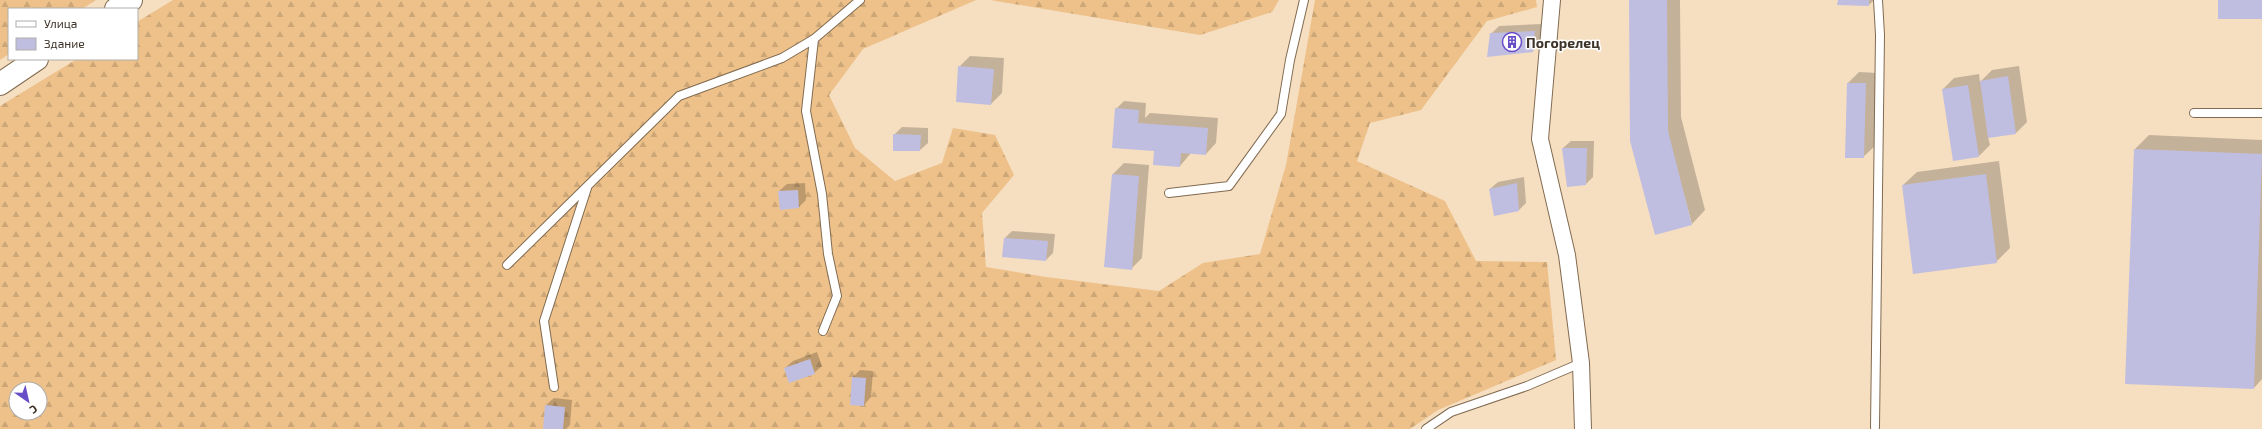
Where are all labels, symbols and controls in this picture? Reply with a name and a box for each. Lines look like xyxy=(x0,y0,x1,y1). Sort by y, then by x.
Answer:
legend xyxy=(8,8,138,60)
text: Улица xyxy=(44,16,77,30)
building icon: Погорелец xyxy=(1501,31,1523,53)
place label: Погорелец xyxy=(1526,34,1600,51)
text: Здание xyxy=(44,36,85,50)
north arrow xyxy=(8,381,48,421)
text: С xyxy=(27,403,40,417)

